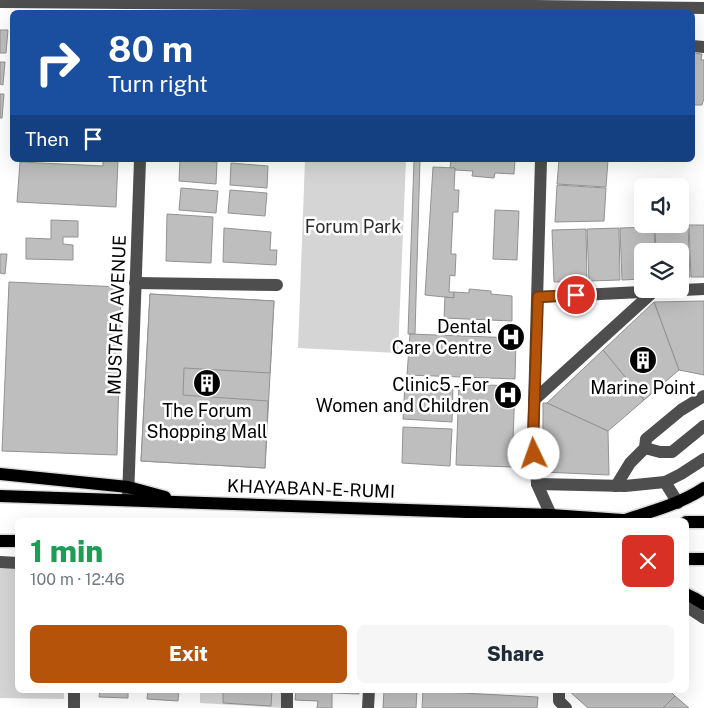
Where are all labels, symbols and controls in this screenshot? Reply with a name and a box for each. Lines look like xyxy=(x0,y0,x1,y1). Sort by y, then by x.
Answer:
text: 80 m xyxy=(108,29,193,70)
icon: right xyxy=(25,30,90,95)
text: Turn right xyxy=(108,71,208,97)
icon: arrive xyxy=(79,125,107,153)
text: Then xyxy=(25,128,69,150)
map controls xyxy=(634,178,689,298)
button: sound xyxy=(634,178,689,233)
park label: Forum Park xyxy=(305,216,401,237)
street label: MUSTAFA AVENUE xyxy=(103,235,130,395)
button: layers xyxy=(634,243,689,298)
pin xyxy=(555,274,597,316)
icon: arrive xyxy=(562,281,590,309)
place label: Dental Care Centre xyxy=(392,316,492,358)
hospital icon: Dental Care Centre xyxy=(496,322,526,352)
building icon: Marine Point xyxy=(628,345,658,375)
building icon: The Forum Shopping Mall xyxy=(192,368,222,398)
place label: Clinic5 - For Women and Children xyxy=(316,374,489,416)
place label: Marine Point xyxy=(590,377,696,398)
hospital icon: Clinic5 - For Women and Children xyxy=(493,380,523,410)
place label: The Forum Shopping Mall xyxy=(146,400,268,442)
position arrow xyxy=(507,427,559,479)
street label: KHAYABAN-E-RUMI xyxy=(227,475,395,502)
text: 1 min xyxy=(30,533,103,569)
button: close xyxy=(622,535,674,587)
text: 100 m · 12:46 xyxy=(30,570,125,589)
button: Exit xyxy=(30,625,347,683)
button: Share xyxy=(357,625,674,683)

